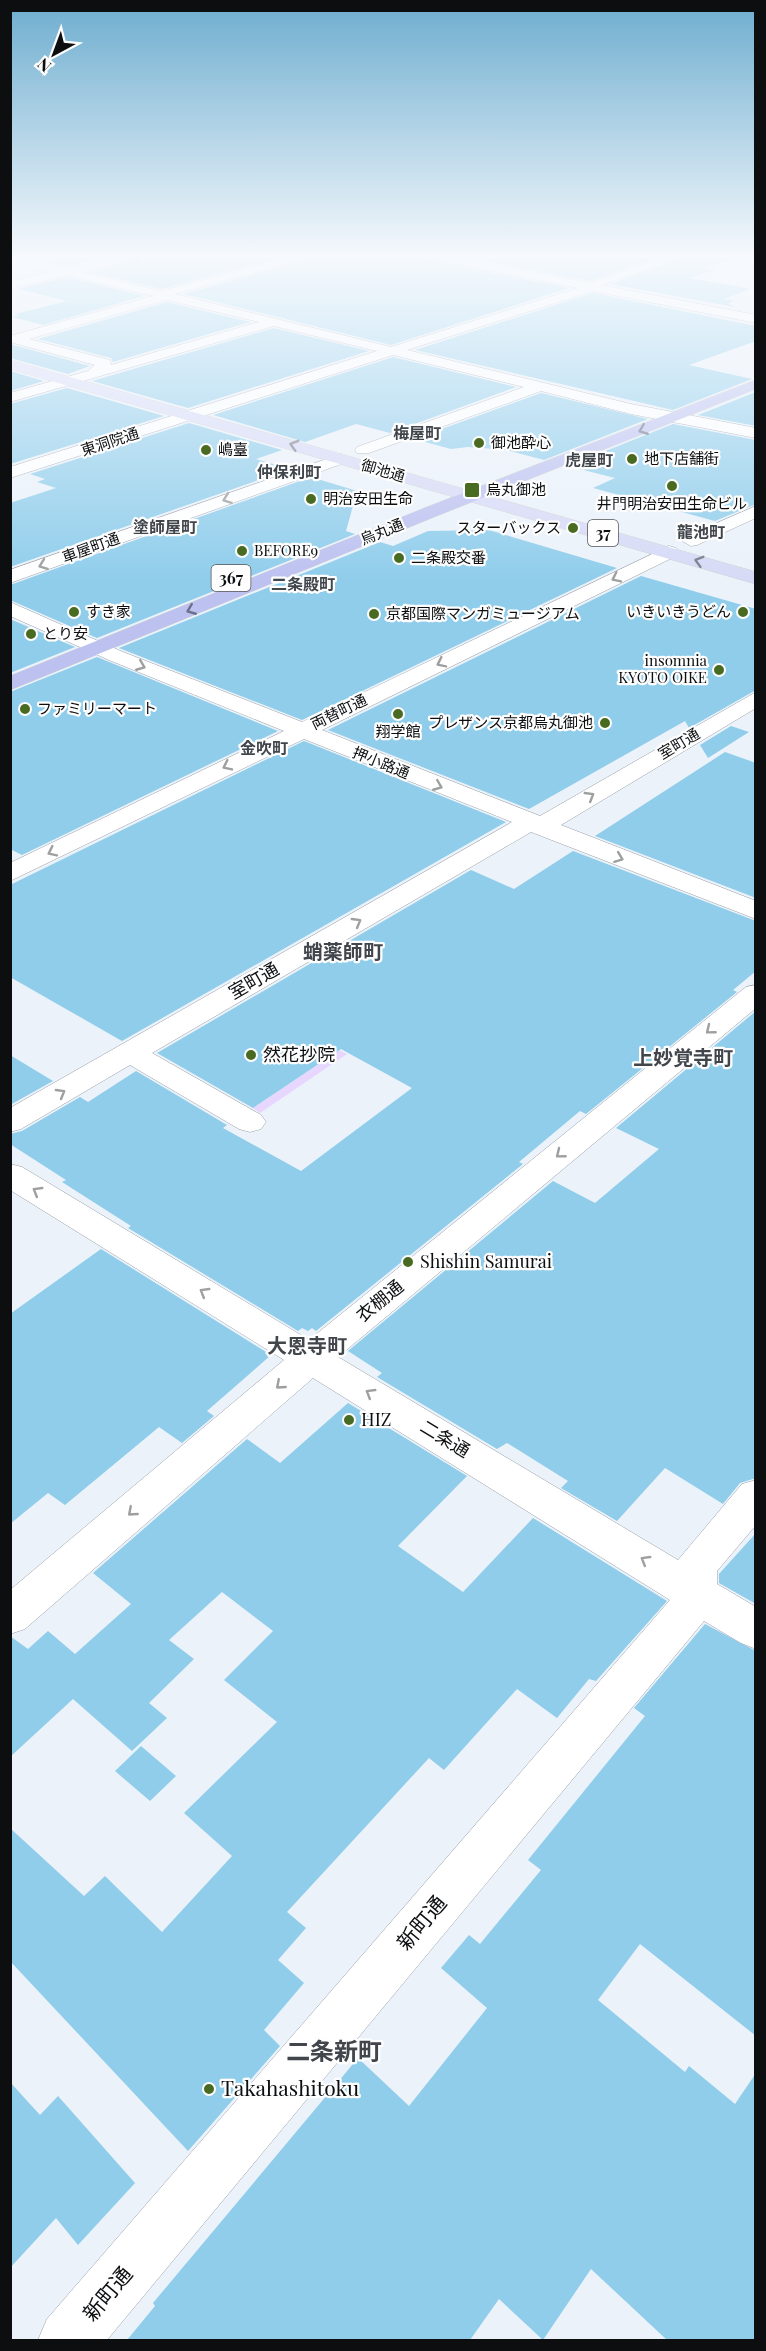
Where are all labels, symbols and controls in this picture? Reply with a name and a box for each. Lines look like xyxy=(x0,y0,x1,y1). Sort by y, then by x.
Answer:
north arrow xyxy=(24,24,84,84)
text: N xyxy=(32,54,55,77)
street label: 東洞院通 xyxy=(78,422,141,460)
district label: 梅屋町 xyxy=(393,422,441,443)
one-way arrow xyxy=(638,423,649,435)
place label: 御池酔心 xyxy=(491,432,551,452)
marker: 御池酔心 xyxy=(472,436,486,450)
place label: 嶋臺 xyxy=(218,439,248,459)
one-way arrow xyxy=(289,440,300,452)
marker: 嶋臺 xyxy=(199,443,213,457)
place label: 地下店舗街 xyxy=(644,448,719,468)
district label: 虎屋町 xyxy=(565,449,613,470)
marker: 地下店舗街 xyxy=(625,452,639,466)
street label: 御池通 xyxy=(359,454,408,486)
district label: 仲保利町 xyxy=(257,461,321,482)
place label: 烏丸御池 xyxy=(486,479,546,499)
marker: 井門明治安田生命ビル xyxy=(665,479,679,493)
marker: 烏丸御池 xyxy=(463,481,481,499)
place label: 明治安田生命 xyxy=(323,488,413,508)
one-way arrow xyxy=(222,492,233,505)
marker: 明治安田生命 xyxy=(304,492,318,506)
place label: 井門明治安田生命ビル xyxy=(597,493,747,513)
street label: 烏丸通 xyxy=(357,513,406,549)
district label: 塗師屋町 xyxy=(133,516,197,537)
place label: スターバックス xyxy=(457,517,561,537)
road number: 37 xyxy=(588,520,618,546)
marker: スターバックス xyxy=(566,521,580,535)
district label: 龍池町 xyxy=(677,521,725,542)
street label: 車屋町通 xyxy=(59,527,122,567)
place label: BEFORE9 xyxy=(254,540,318,560)
marker: BEFORE9 xyxy=(235,544,249,558)
place label: 二条殿交番 xyxy=(411,547,486,567)
marker: 二条殿交番 xyxy=(392,551,406,565)
one-way arrow xyxy=(694,556,705,568)
one-way arrow xyxy=(39,558,49,571)
road number: 367 xyxy=(212,565,250,591)
one-way arrow xyxy=(612,571,623,582)
district label: 二条殿町 xyxy=(271,573,335,594)
place label: すき家 xyxy=(86,601,131,621)
place label: いきいきうどん xyxy=(626,601,731,621)
one-way arrow xyxy=(186,603,197,615)
place label: 京都国際マンガミュージアム xyxy=(386,603,580,623)
marker: すき家 xyxy=(67,605,81,619)
marker: いきいきうどん xyxy=(736,605,750,619)
marker: 京都国際マンガミュージアム xyxy=(367,607,381,621)
place label: とり安 xyxy=(43,623,88,643)
marker: とり安 xyxy=(24,627,38,641)
place label: insomnia KYOTO OIKE xyxy=(618,650,708,687)
one-way arrow xyxy=(436,655,447,667)
one-way arrow xyxy=(134,659,145,671)
marker: insomnia KYOTO OIKE xyxy=(712,663,726,677)
street label: 両替町通 xyxy=(307,689,370,733)
place label: ファミリーマート xyxy=(37,698,157,718)
marker: ファミリーマート xyxy=(18,702,32,716)
marker: 翔学館 xyxy=(391,707,405,721)
place label: プレザンス京都烏丸御池 xyxy=(428,712,593,732)
marker: プレザンス京都烏丸御池 xyxy=(598,716,612,730)
place label: 翔学館 xyxy=(375,721,421,741)
street label: 室町通 xyxy=(654,723,703,763)
district label: 金吹町 xyxy=(240,737,288,758)
street label: 押小路通 xyxy=(350,742,413,783)
one-way arrow xyxy=(223,759,234,771)
one-way arrow xyxy=(432,779,443,791)
one-way arrow xyxy=(584,792,594,804)
one-way arrow xyxy=(48,845,59,856)
one-way arrow xyxy=(613,851,624,863)
one-way arrow xyxy=(351,918,361,929)
district label: 蛸薬師町 xyxy=(303,937,383,964)
street label: 室町通 xyxy=(224,956,283,1004)
one-way arrow xyxy=(706,1023,717,1034)
place label: 然花抄院 xyxy=(263,1042,335,1066)
district label: 上妙覚寺町 xyxy=(633,1043,733,1070)
marker: 然花抄院 xyxy=(244,1048,258,1062)
one-way arrow xyxy=(55,1089,65,1100)
one-way arrow xyxy=(556,1147,567,1158)
one-way arrow xyxy=(33,1187,43,1199)
place label: Shishin Samurai xyxy=(420,1249,552,1273)
marker: Shishin Samurai xyxy=(401,1255,415,1269)
street label: 衣棚通 xyxy=(351,1274,408,1327)
one-way arrow xyxy=(200,1288,210,1300)
district label: 大恩寺町 xyxy=(267,1331,347,1358)
one-way arrow xyxy=(276,1378,287,1389)
one-way arrow xyxy=(366,1389,376,1401)
place label: HIZ xyxy=(361,1407,391,1431)
marker: HIZ xyxy=(342,1413,356,1427)
street label: 二条通 xyxy=(416,1414,475,1462)
one-way arrow xyxy=(128,1505,139,1516)
one-way arrow xyxy=(641,1556,651,1568)
street label: 新町通 xyxy=(389,1889,451,1955)
district label: 二条新町 xyxy=(286,2034,382,2066)
place label: Takahashitoku xyxy=(221,2073,359,2101)
marker: Takahashitoku xyxy=(202,2082,216,2096)
street label: 新町通 xyxy=(75,2260,137,2326)

